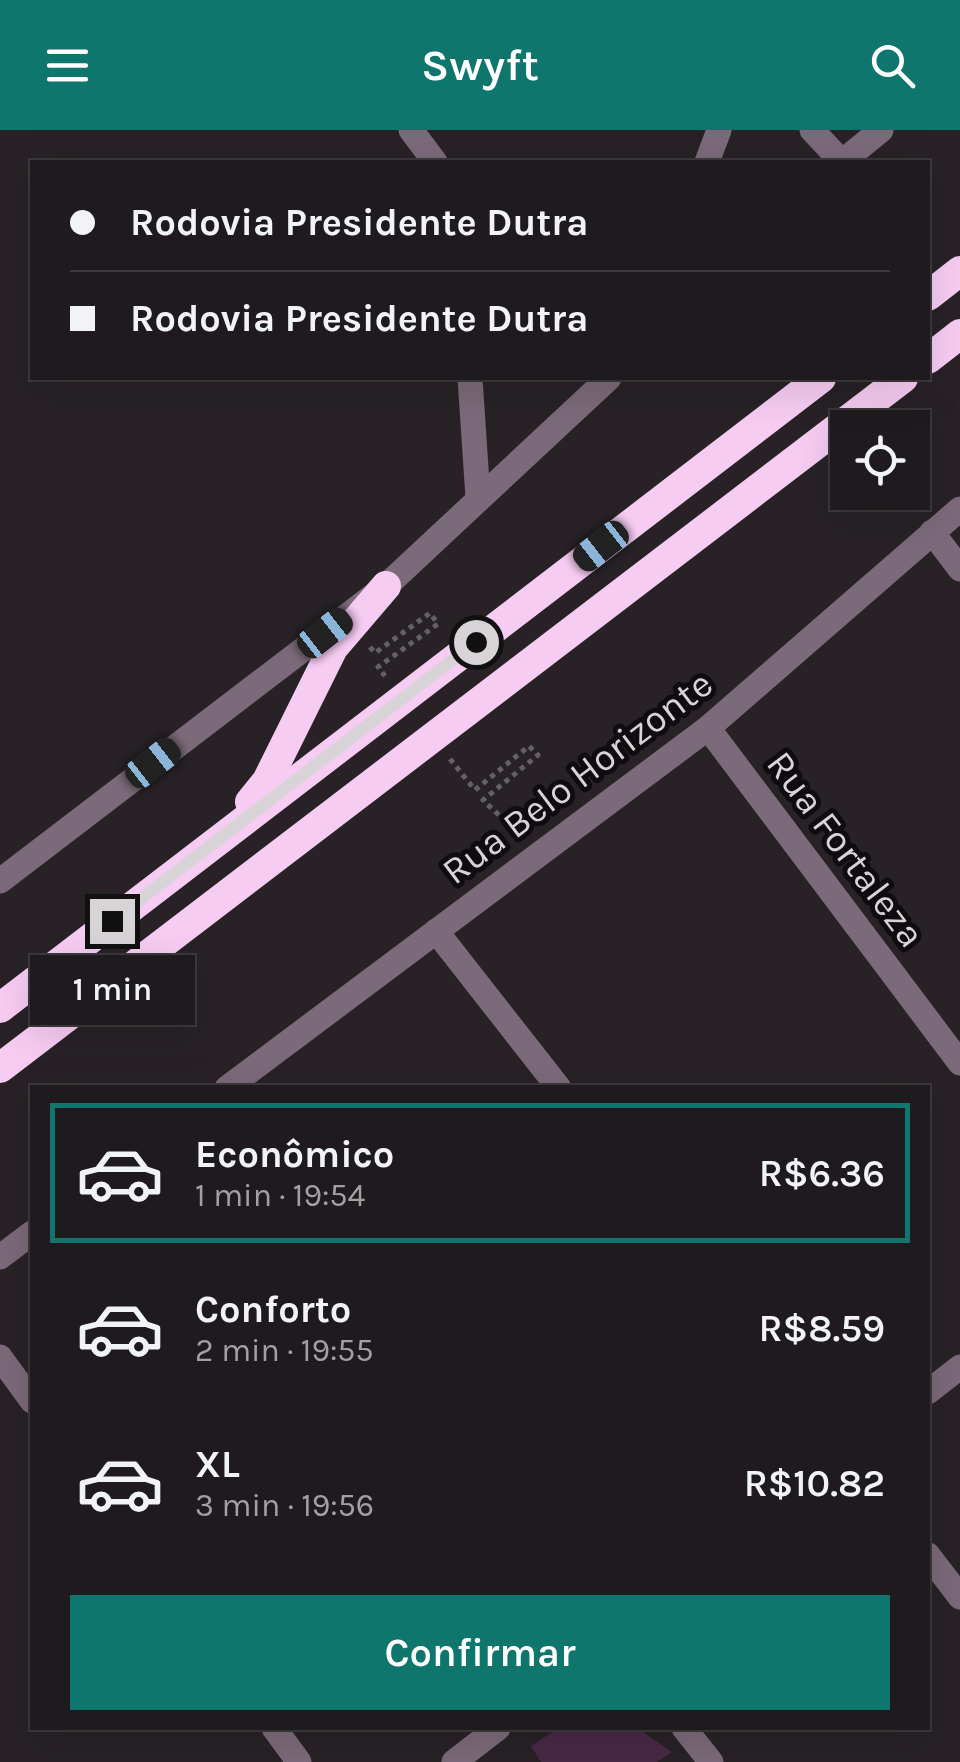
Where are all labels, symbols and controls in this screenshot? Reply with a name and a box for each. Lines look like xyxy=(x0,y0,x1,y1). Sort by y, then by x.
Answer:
icon: menu xyxy=(40,38,95,93)
icon: search xyxy=(865,38,920,93)
text: Swyft xyxy=(421,39,539,91)
text: Rodovia Presidente Dutra xyxy=(130,200,588,245)
text: Rodovia Presidente Dutra xyxy=(130,296,588,341)
map controls xyxy=(830,410,930,510)
button: locate xyxy=(830,410,930,510)
car xyxy=(568,516,634,576)
car xyxy=(292,603,358,663)
route start xyxy=(454,620,499,665)
street label: Rua Belo Horizonte xyxy=(433,661,721,894)
car xyxy=(120,733,186,793)
street label: Rua Fortaleza xyxy=(757,742,934,956)
route end xyxy=(90,899,135,944)
callout: 1 min xyxy=(29,956,194,1026)
text: 1 min xyxy=(73,971,152,1008)
icon: car xyxy=(75,1128,165,1218)
text: Econômico xyxy=(195,1132,394,1177)
text: R$6.36 xyxy=(759,1151,885,1196)
text: 1 min · 19:54 xyxy=(195,1177,365,1214)
icon: car xyxy=(75,1283,165,1373)
text: Conforto xyxy=(195,1287,351,1332)
text: R$8.59 xyxy=(758,1306,885,1351)
text: 2 min · 19:55 xyxy=(195,1332,373,1369)
icon: car xyxy=(75,1438,165,1528)
text: XL xyxy=(195,1442,240,1487)
text: R$10.82 xyxy=(744,1461,885,1506)
text: 3 min · 19:56 xyxy=(195,1487,374,1524)
button: Confirmar xyxy=(70,1595,890,1710)

